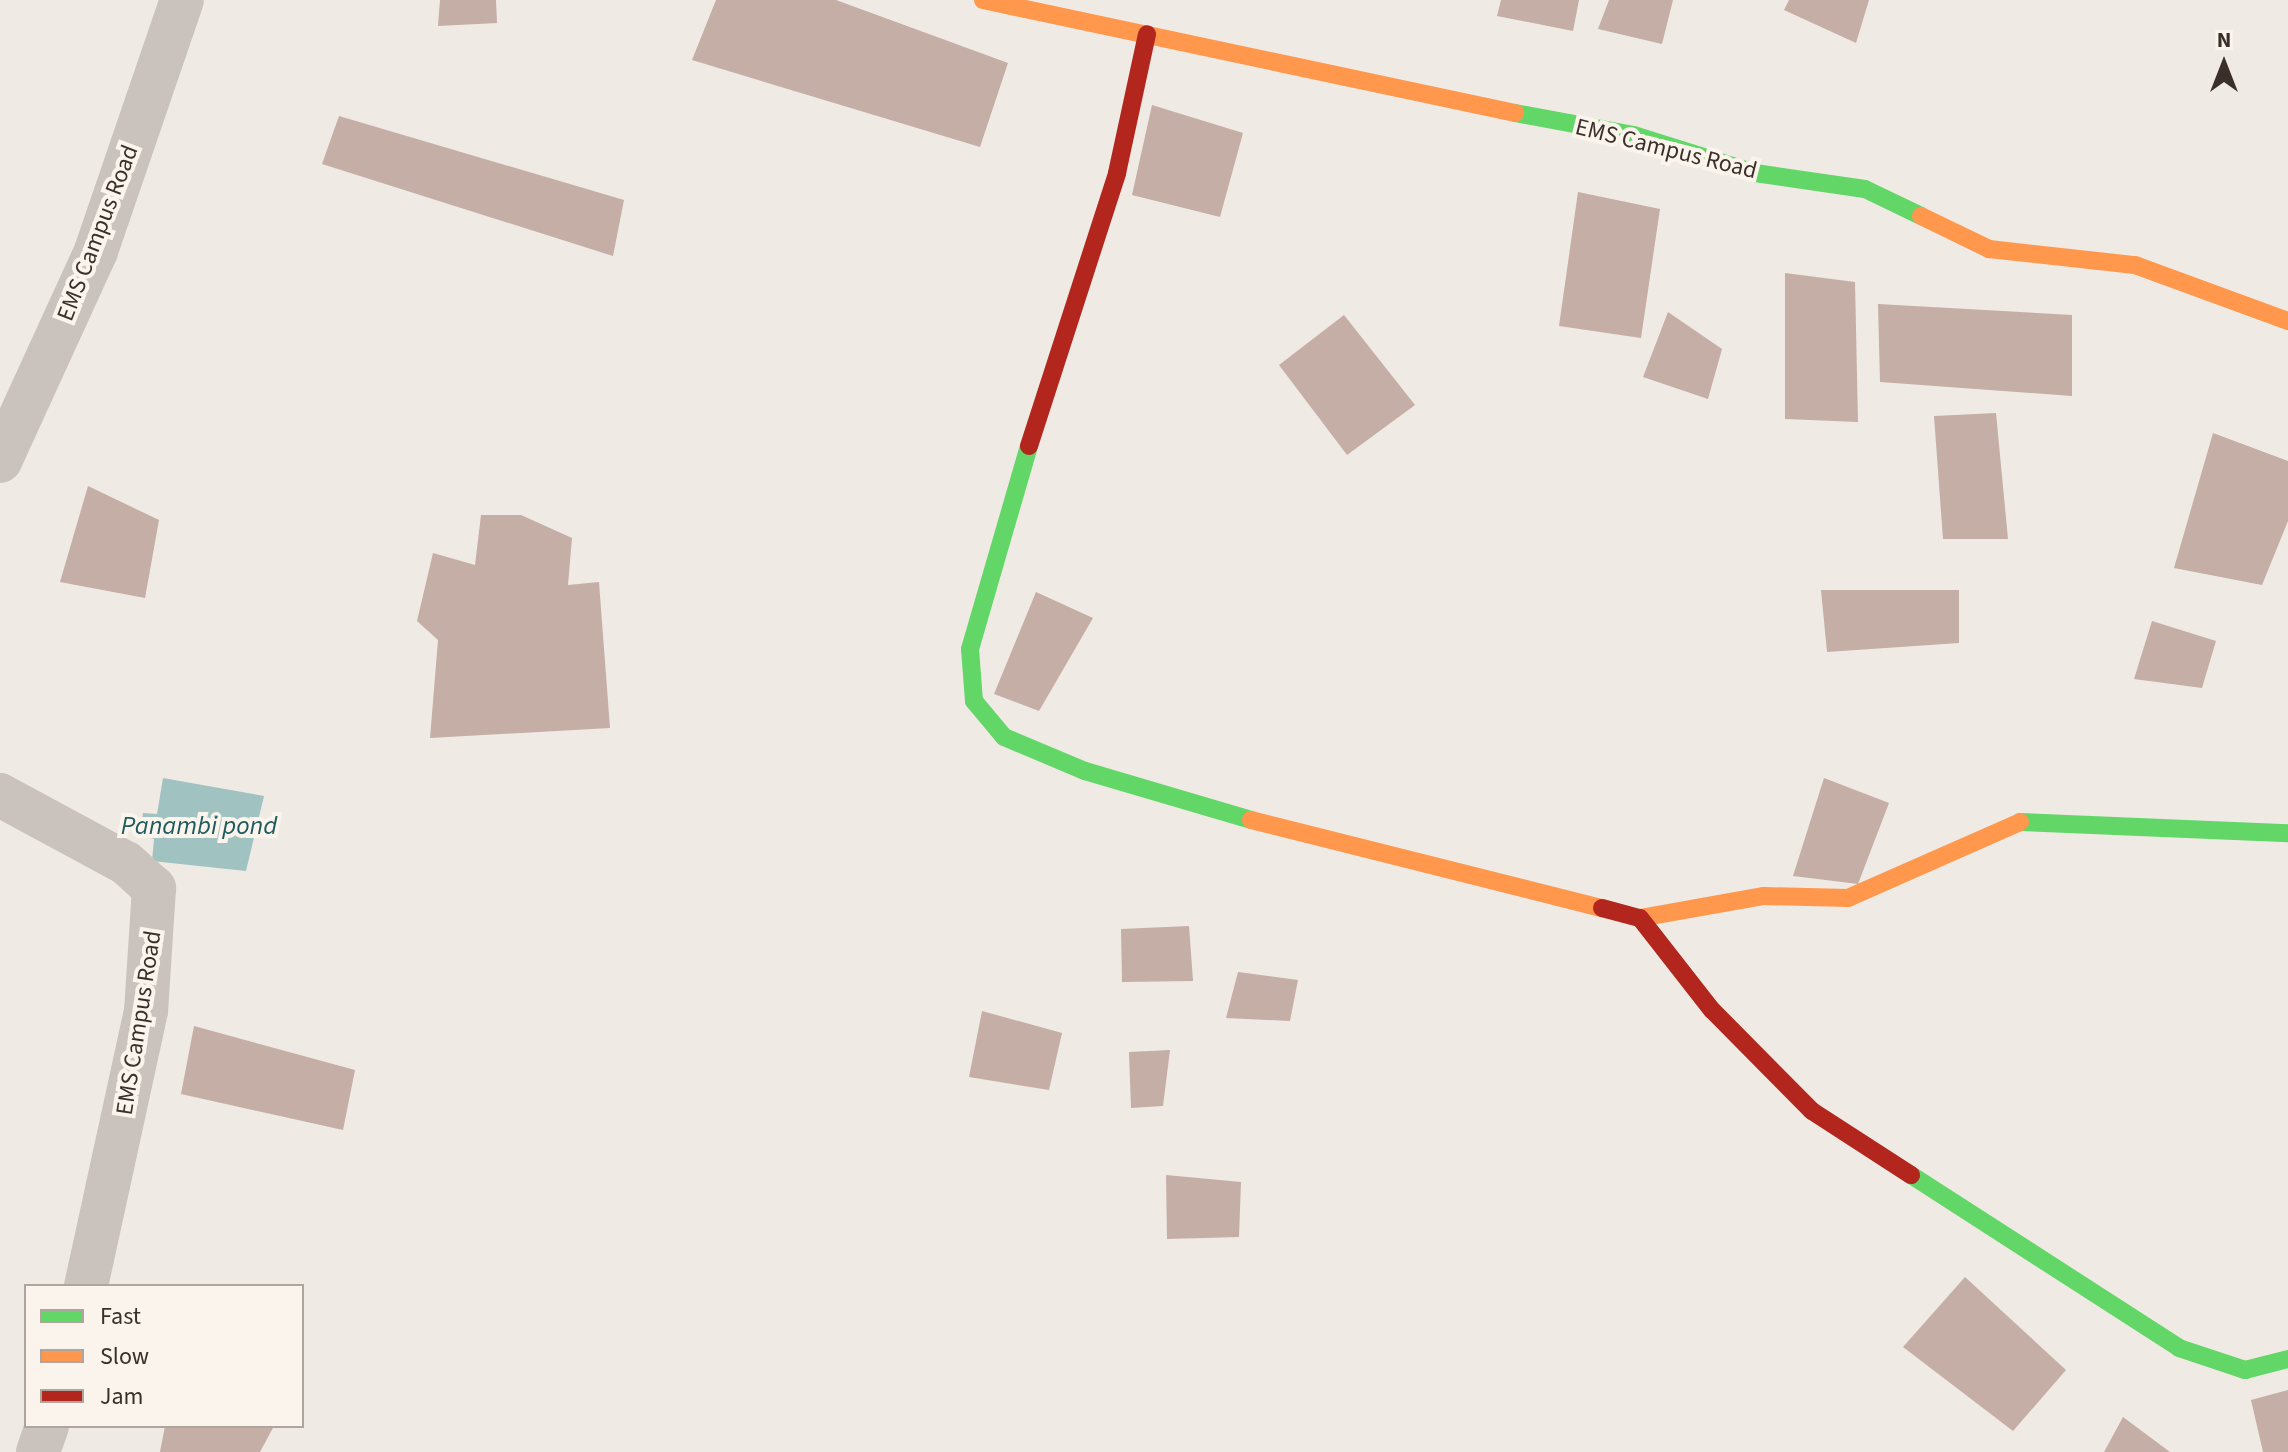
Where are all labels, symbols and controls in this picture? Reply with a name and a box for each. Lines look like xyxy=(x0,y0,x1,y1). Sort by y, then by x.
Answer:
north arrow xyxy=(2184,24,2264,104)
text: N xyxy=(2217,24,2231,56)
street label: EMS Campus Road xyxy=(1572,113,1760,185)
street label: EMS Campus Road xyxy=(51,141,145,325)
water label: Panambi pond xyxy=(121,810,277,842)
street label: EMS Campus Road xyxy=(110,929,168,1117)
legend xyxy=(24,1284,304,1428)
text: Fast xyxy=(100,1299,141,1334)
text: Slow xyxy=(100,1339,149,1374)
text: Jam xyxy=(100,1379,144,1414)

